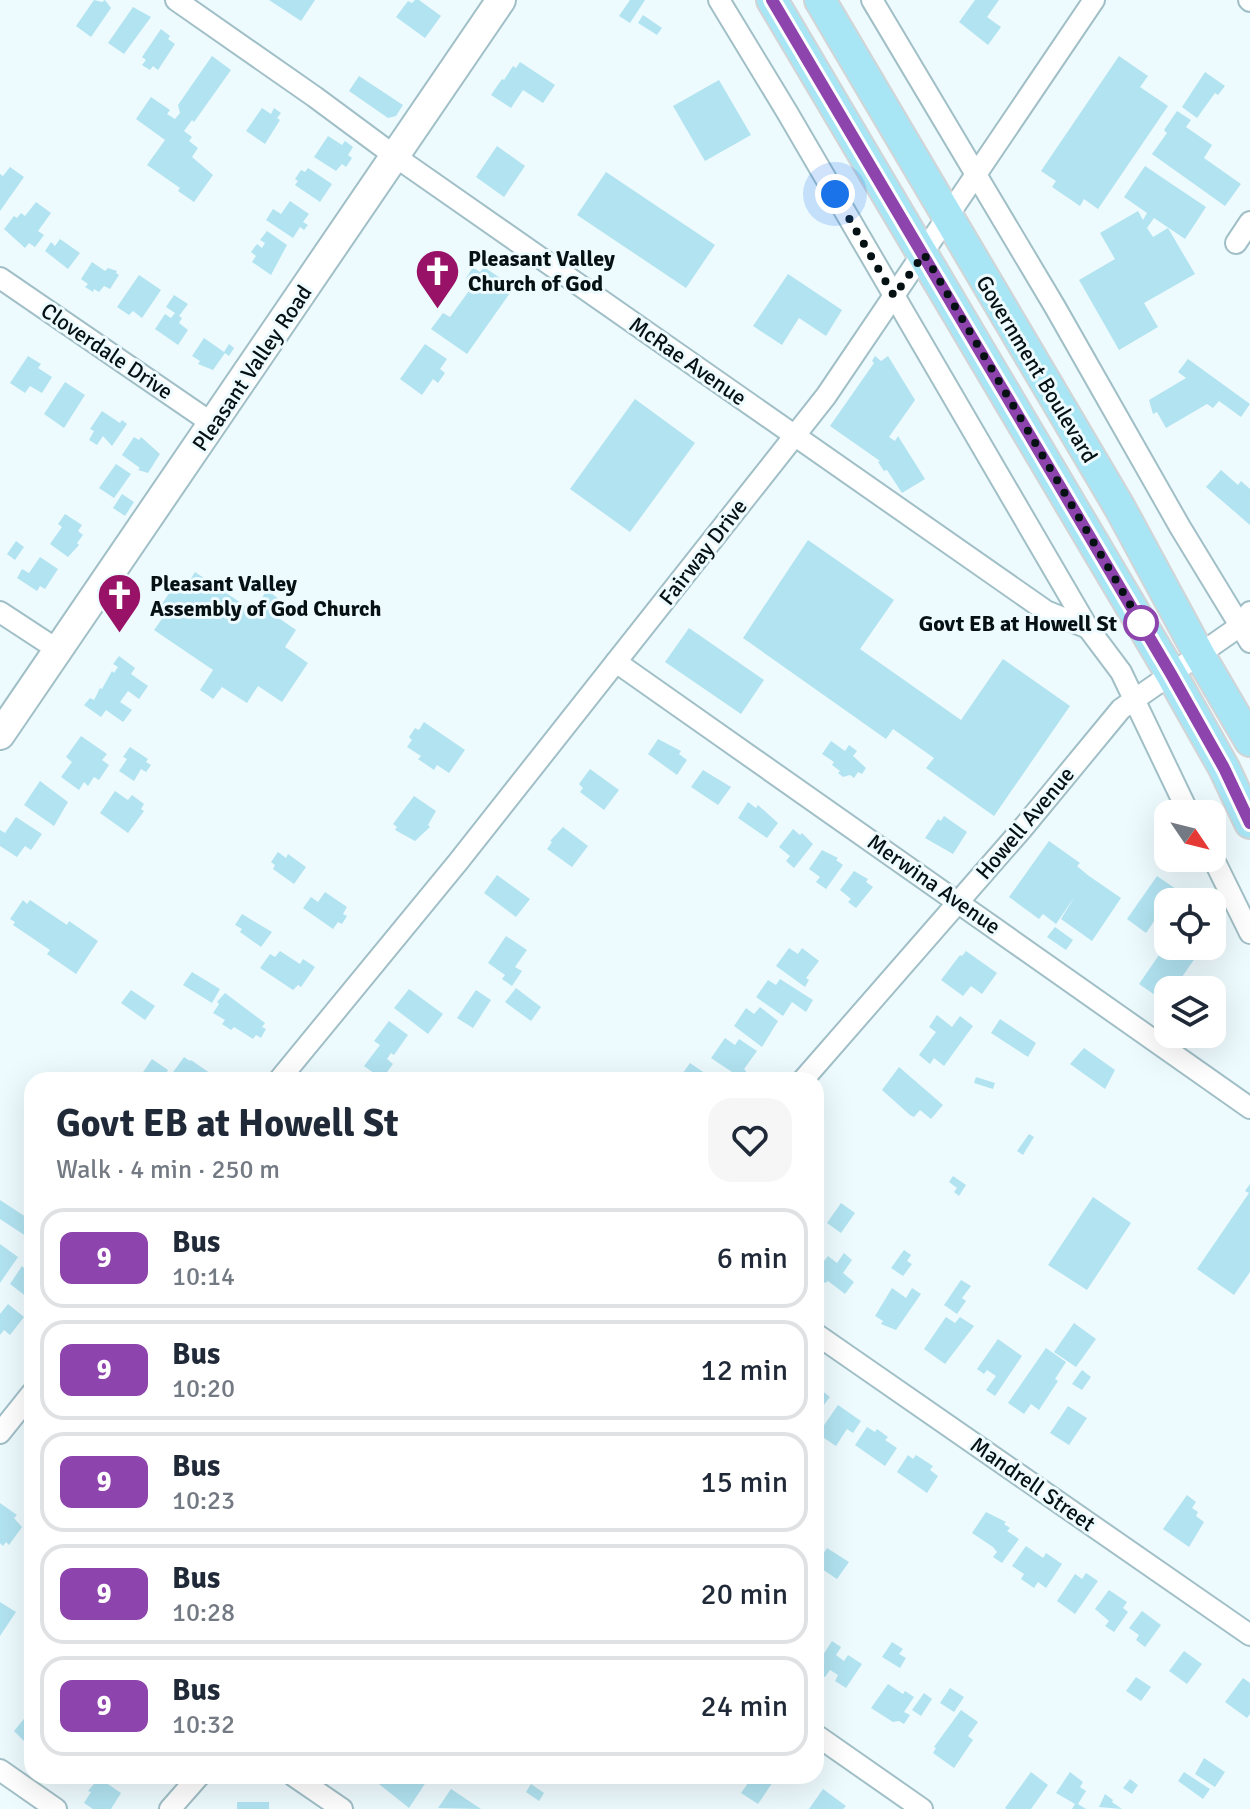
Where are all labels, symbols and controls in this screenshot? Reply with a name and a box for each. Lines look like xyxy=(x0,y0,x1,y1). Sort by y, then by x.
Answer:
your location xyxy=(815,174,855,214)
place label: Pleasant Valley Church of God xyxy=(468,245,615,297)
church icon: Pleasant Valley Church of God xyxy=(413,247,461,310)
street label: Government Boulevard xyxy=(970,270,1104,468)
street label: Pleasant Valley Road xyxy=(186,280,318,456)
street label: Cloverdale Drive xyxy=(36,297,178,405)
street label: McRae Avenue xyxy=(624,311,752,411)
street label: Fairway Drive xyxy=(653,494,753,610)
place label: Pleasant Valley Assembly of God Church xyxy=(150,570,382,622)
church icon: Pleasant Valley Assembly of God Church xyxy=(95,572,143,635)
marker: Govt EB at Howell St xyxy=(1124,606,1158,640)
place label: Govt EB at Howell St xyxy=(919,610,1117,637)
street label: Howell Avenue xyxy=(970,761,1080,885)
north arrow xyxy=(1154,800,1226,872)
map controls xyxy=(1154,800,1226,1048)
street label: Merwina Avenue xyxy=(862,828,1006,940)
button: locate xyxy=(1154,888,1226,960)
button: layers xyxy=(1154,976,1226,1048)
button: heart xyxy=(708,1098,792,1182)
text: Govt EB at Howell St xyxy=(56,1100,398,1147)
text: Walk · 4 min · 250 m xyxy=(56,1154,280,1186)
text: Bus xyxy=(172,1224,220,1261)
text: 6 min xyxy=(717,1240,788,1277)
text: 9 xyxy=(96,1241,112,1275)
text: 10:14 xyxy=(172,1261,235,1293)
text: Bus xyxy=(172,1336,220,1373)
text: 12 min xyxy=(701,1352,788,1389)
text: 9 xyxy=(96,1353,112,1387)
text: 10:20 xyxy=(172,1373,235,1405)
street label: Mandrell Street xyxy=(965,1431,1101,1537)
text: Bus xyxy=(172,1448,220,1485)
text: 15 min xyxy=(701,1464,788,1501)
text: 9 xyxy=(96,1465,112,1499)
text: 10:23 xyxy=(172,1485,235,1517)
text: Bus xyxy=(172,1560,220,1597)
text: 20 min xyxy=(701,1576,788,1613)
text: 9 xyxy=(96,1577,112,1611)
text: 10:28 xyxy=(172,1597,235,1629)
text: Bus xyxy=(172,1672,220,1709)
text: 24 min xyxy=(701,1688,788,1725)
text: 9 xyxy=(96,1689,112,1723)
text: 10:32 xyxy=(172,1709,235,1741)

